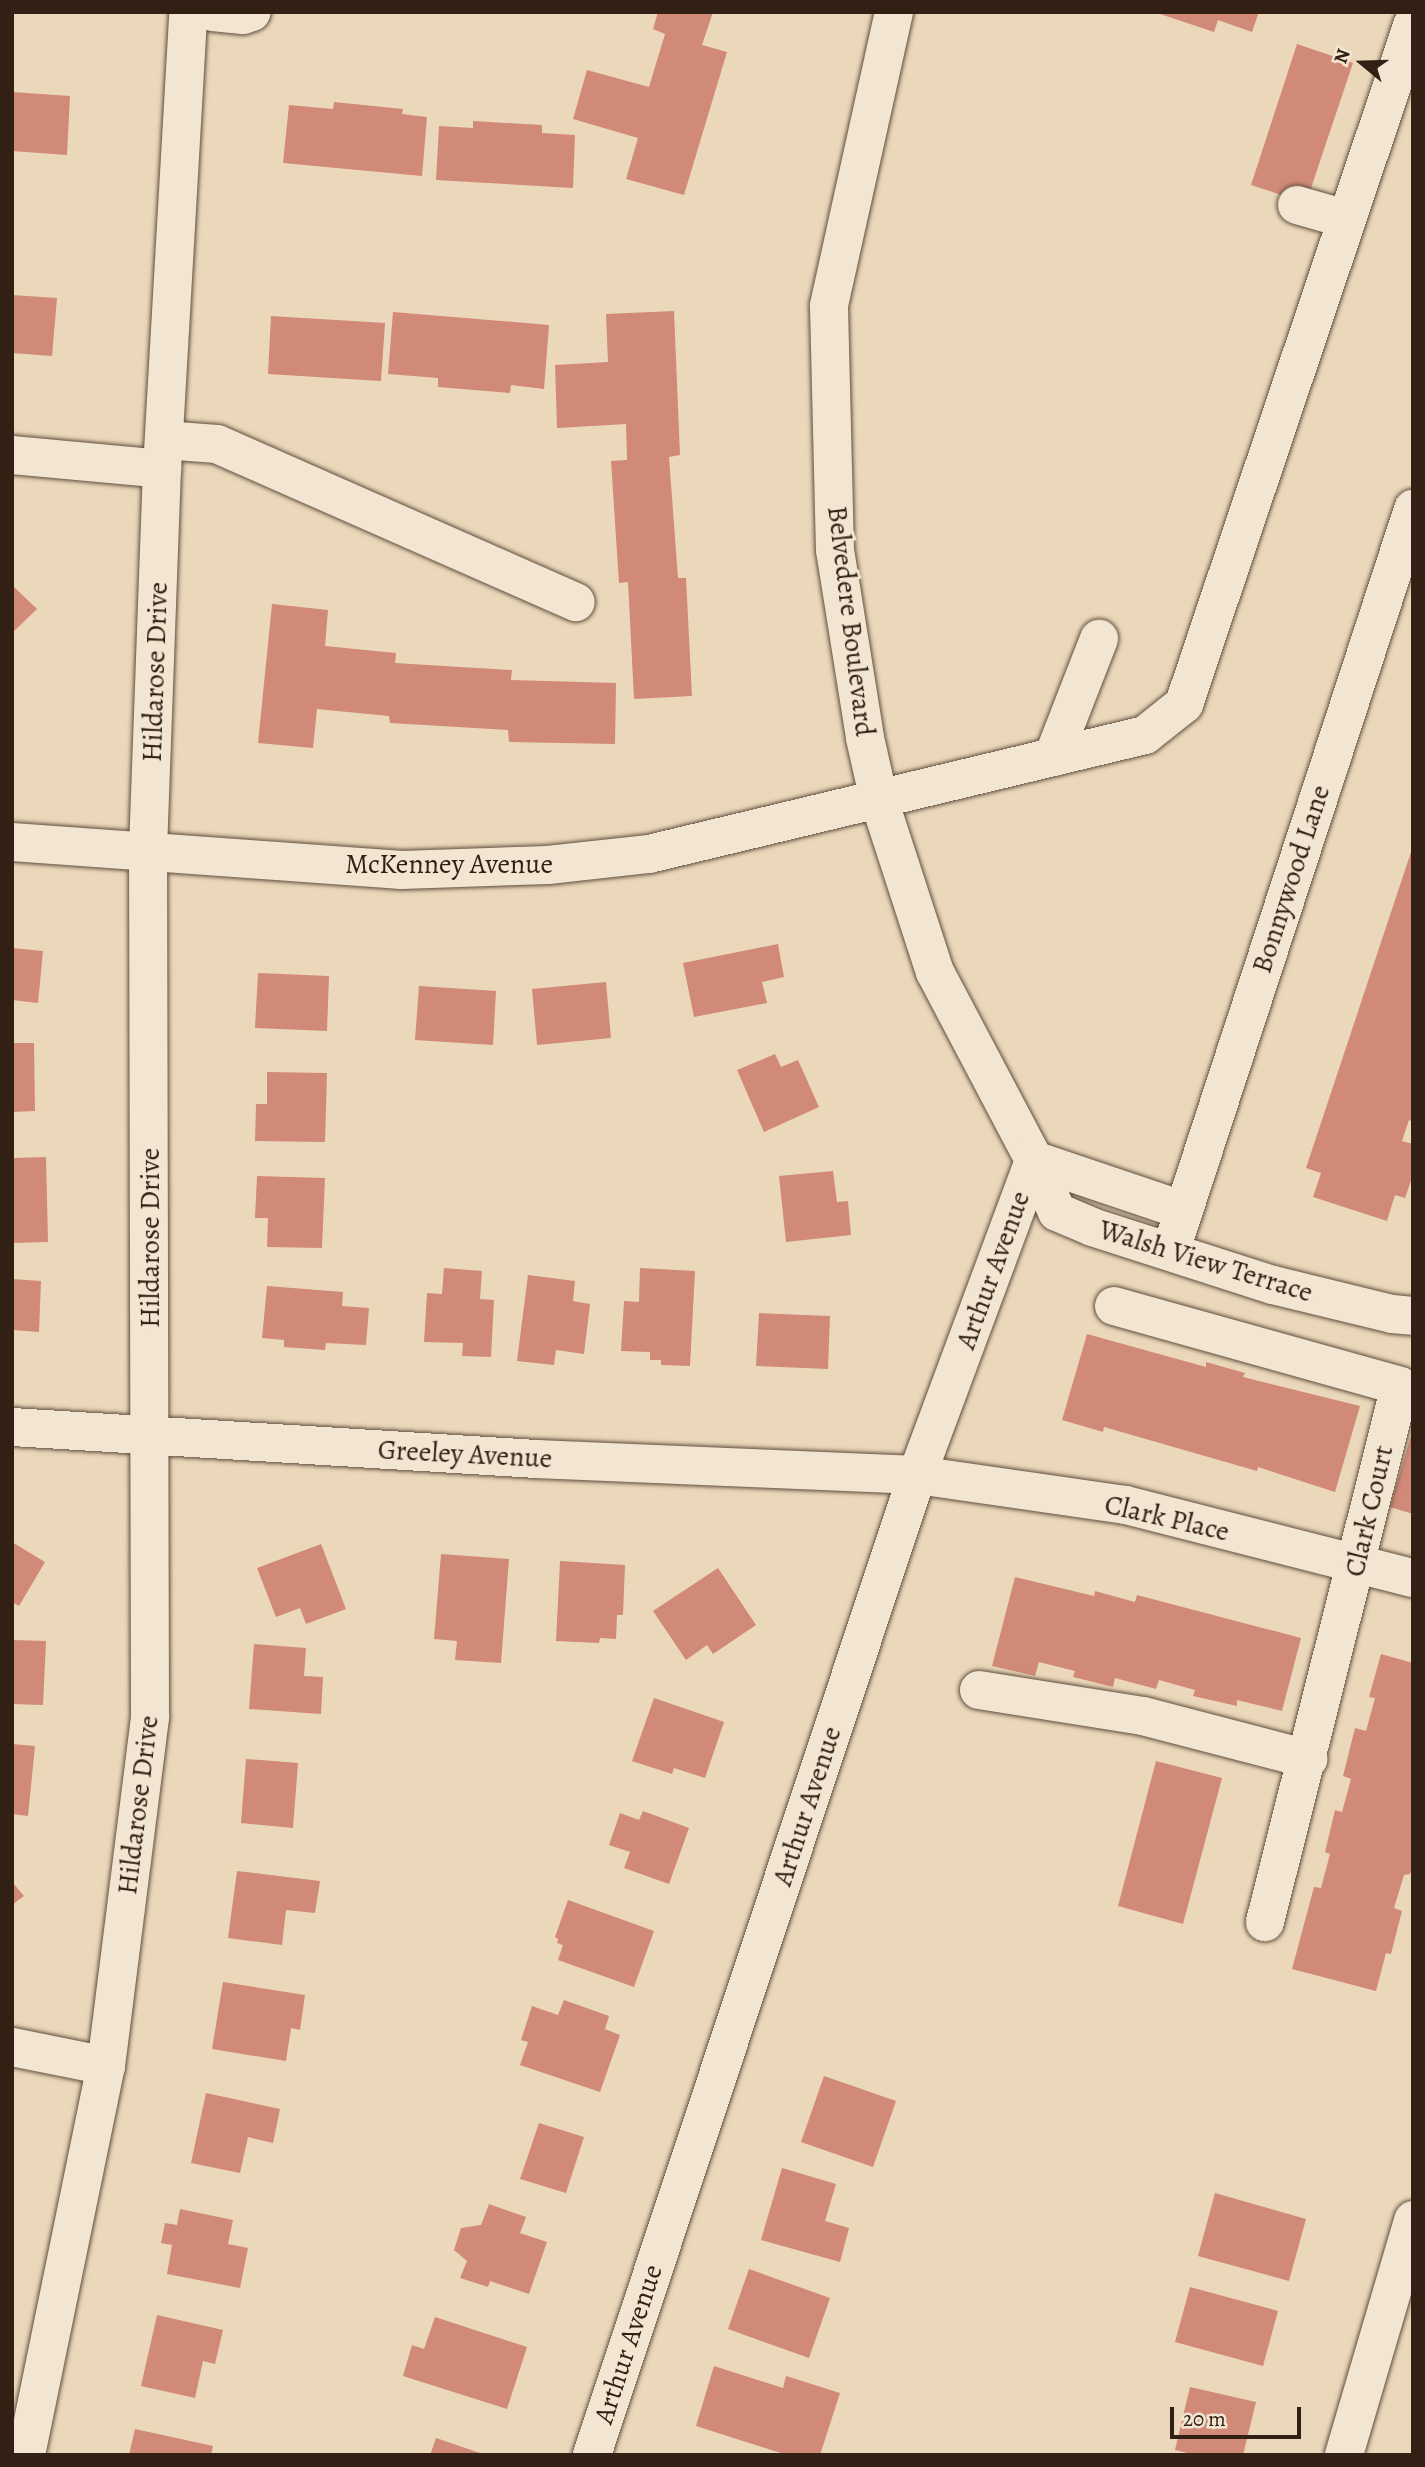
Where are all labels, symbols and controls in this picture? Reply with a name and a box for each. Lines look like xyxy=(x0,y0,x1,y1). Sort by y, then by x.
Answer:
north arrow xyxy=(1327,28,1397,98)
text: N xyxy=(1328,45,1357,67)
street label: Belvedere Boulevard xyxy=(820,504,882,738)
street label: Hildarose Drive xyxy=(135,581,175,763)
street label: Bonnywood Lane xyxy=(1245,781,1337,977)
street label: McKenney Avenue xyxy=(345,847,553,881)
street label: Hildarose Drive xyxy=(133,1148,167,1328)
street label: Arthur Avenue xyxy=(949,1186,1037,1354)
street label: Walsh View Terrace xyxy=(1095,1213,1317,1309)
street label: Greeley Avenue xyxy=(377,1433,553,1475)
street label: Clark Court xyxy=(1338,1442,1400,1580)
street label: Clark Place xyxy=(1101,1487,1233,1549)
street label: Hildarose Drive xyxy=(110,1714,166,1896)
street label: Arthur Avenue xyxy=(765,1722,849,1890)
street label: Arthur Avenue xyxy=(586,2260,670,2428)
scale bar xyxy=(1173,2394,1304,2438)
text: 20 m xyxy=(1183,2405,1226,2433)

